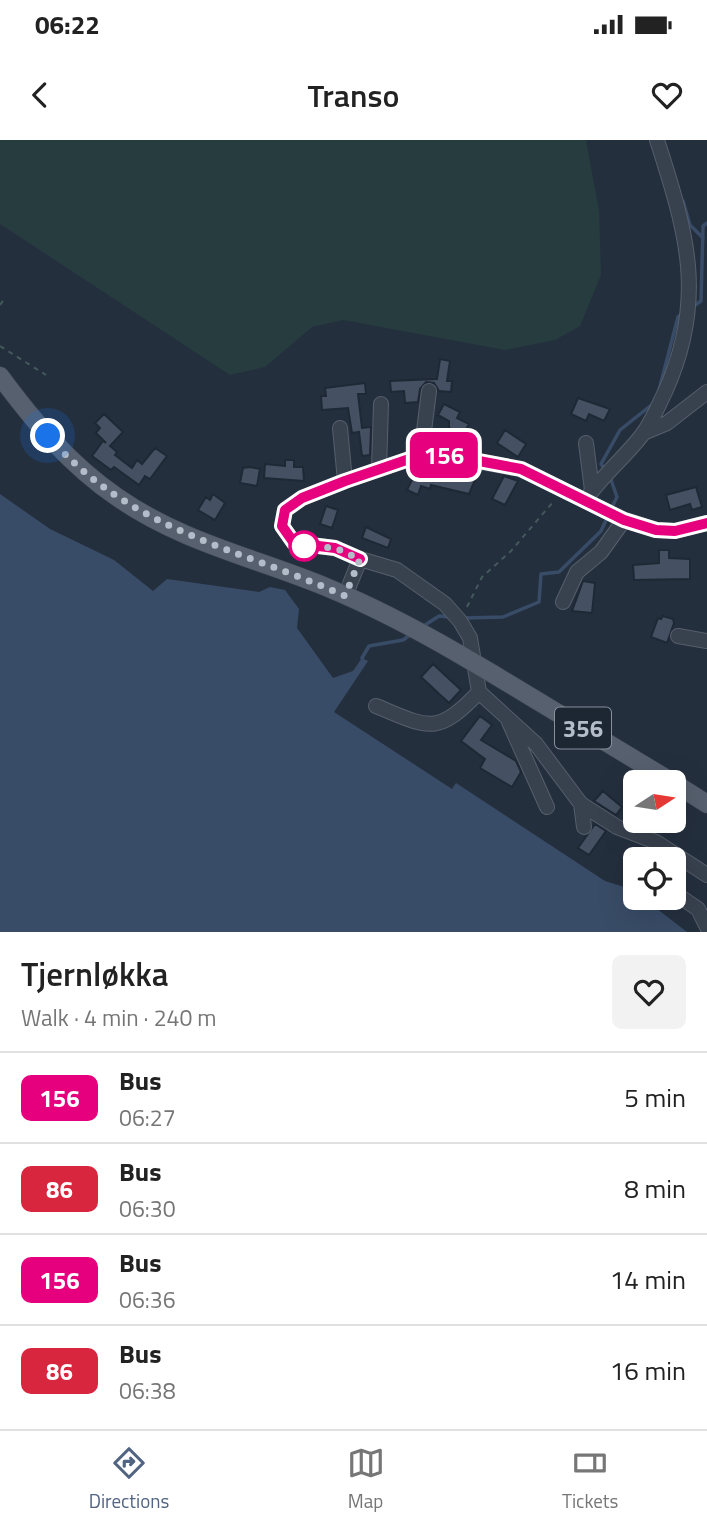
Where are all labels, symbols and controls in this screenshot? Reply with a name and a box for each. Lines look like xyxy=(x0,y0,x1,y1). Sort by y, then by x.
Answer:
text: 06:22 xyxy=(35,5,100,44)
text: Transo xyxy=(308,71,399,119)
icon: back xyxy=(21,76,59,114)
icon: heart xyxy=(648,76,686,114)
your location xyxy=(30,418,65,453)
line badge: 156 xyxy=(404,432,484,478)
text: 156 xyxy=(424,437,464,473)
unlabelled marker xyxy=(289,531,319,561)
road number: 356 xyxy=(555,708,611,748)
north arrow xyxy=(623,770,686,833)
map controls xyxy=(623,770,686,910)
button: locate xyxy=(623,847,686,910)
text: Tjernløkka xyxy=(21,949,169,999)
button: heart xyxy=(612,955,686,1029)
text: Walk · 4 min · 240 m xyxy=(21,1000,217,1035)
text: Bus xyxy=(119,1061,161,1100)
text: 5 min xyxy=(624,1078,686,1117)
text: 156 xyxy=(39,1080,80,1116)
text: 06:27 xyxy=(119,1100,176,1135)
text: Bus xyxy=(119,1152,161,1191)
text: 8 min xyxy=(624,1169,686,1208)
text: 86 xyxy=(46,1171,73,1207)
text: 06:30 xyxy=(119,1191,176,1226)
text: Bus xyxy=(119,1243,161,1282)
text: 14 min xyxy=(610,1260,686,1299)
text: 156 xyxy=(39,1262,80,1298)
text: 06:36 xyxy=(119,1282,176,1317)
text: Bus xyxy=(119,1334,161,1373)
text: 16 min xyxy=(610,1351,686,1390)
text: 86 xyxy=(46,1353,73,1389)
text: 06:38 xyxy=(119,1373,176,1408)
tab: Directions xyxy=(89,1444,169,1515)
tab: Map xyxy=(347,1444,385,1515)
tab: Tickets xyxy=(562,1444,618,1515)

